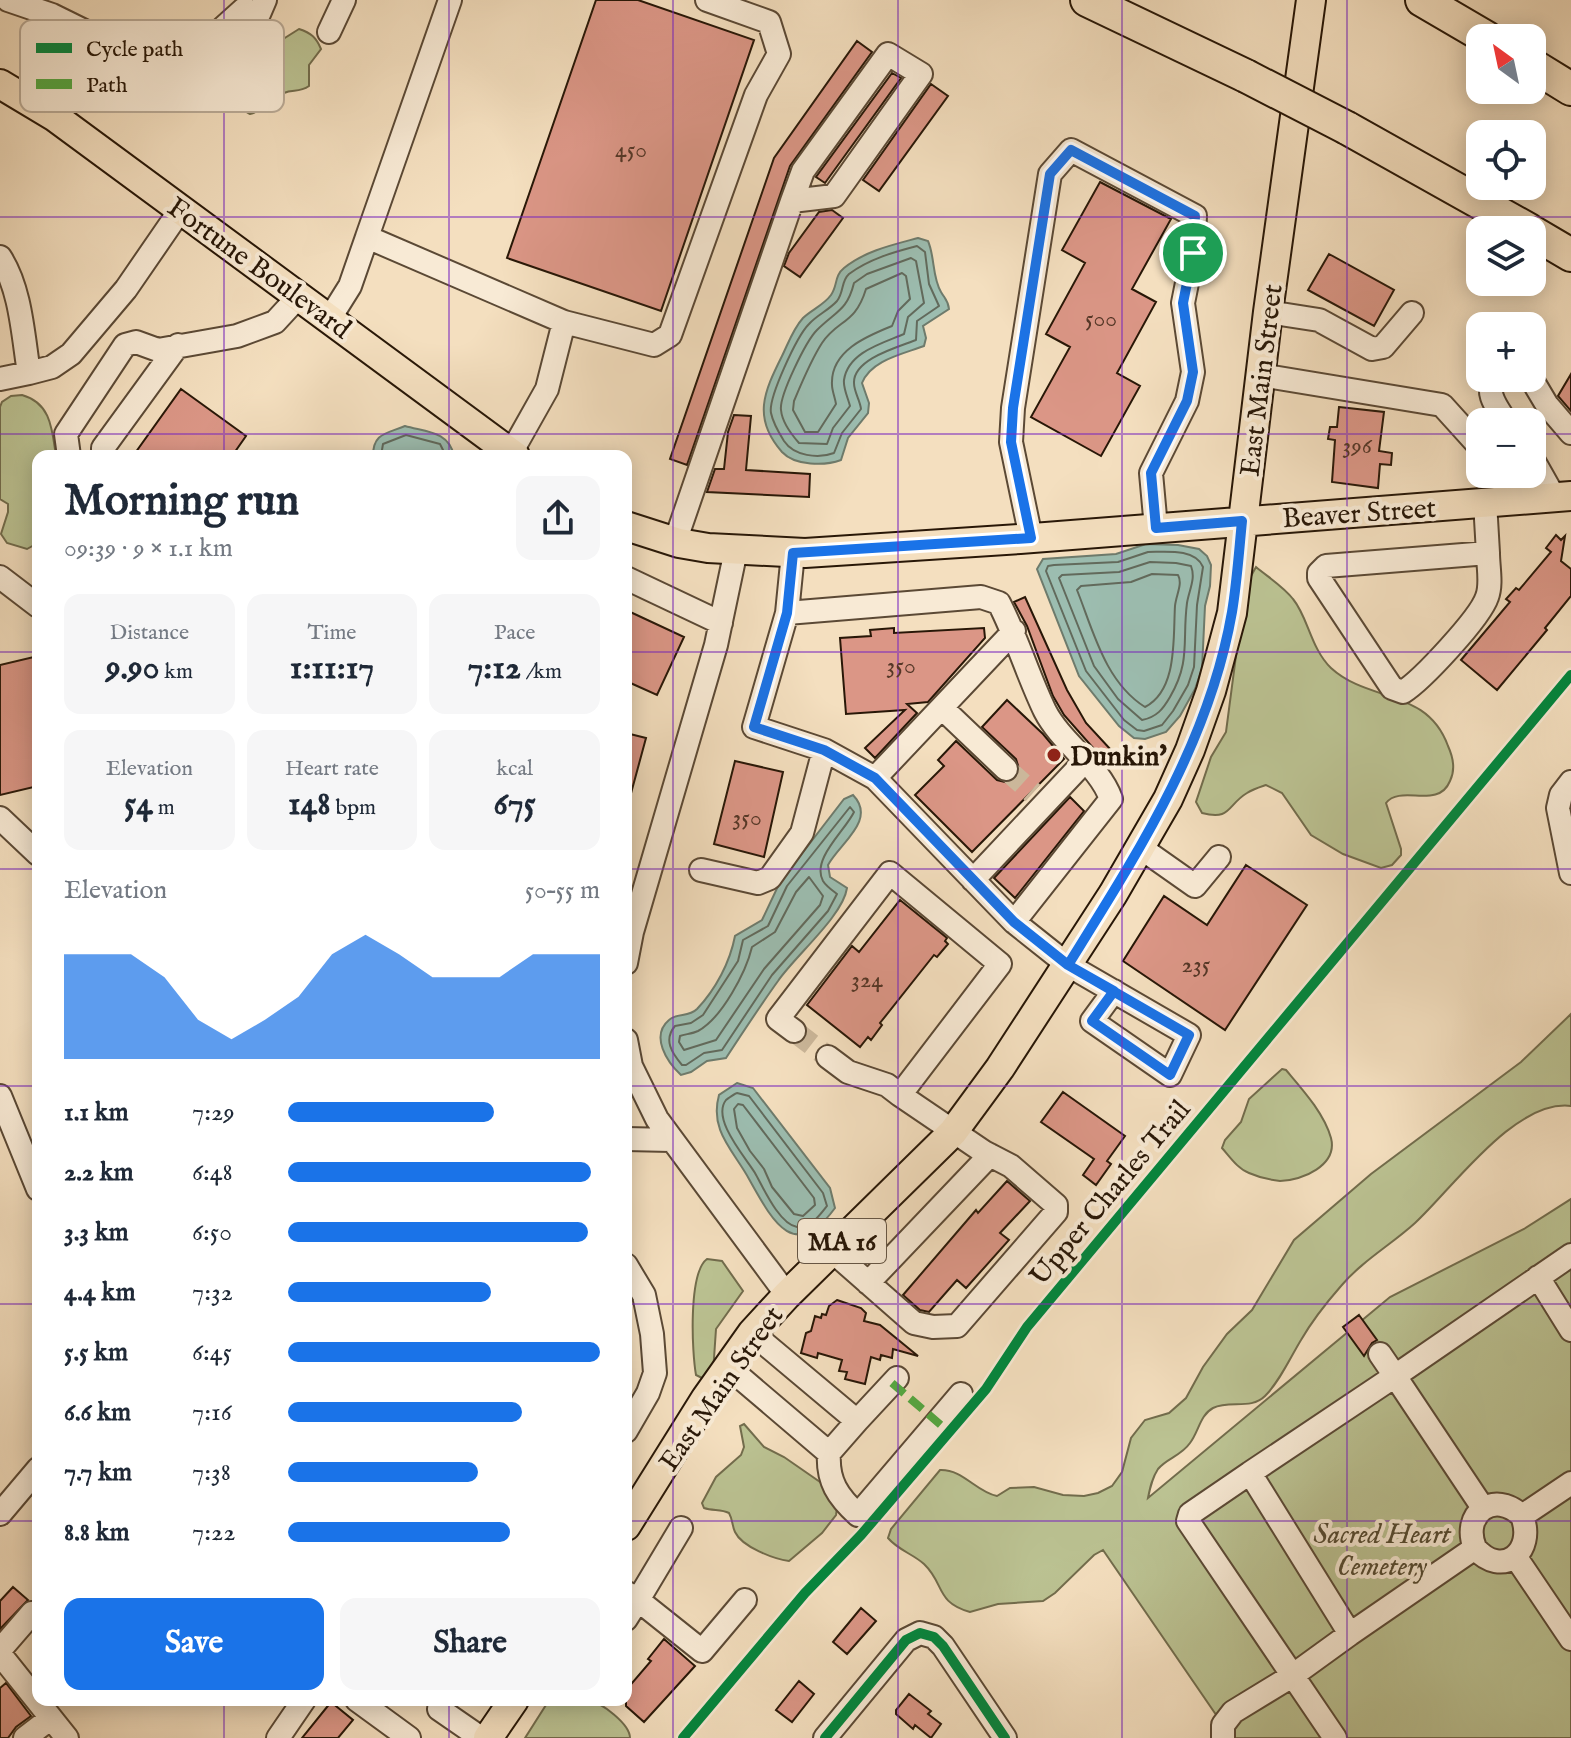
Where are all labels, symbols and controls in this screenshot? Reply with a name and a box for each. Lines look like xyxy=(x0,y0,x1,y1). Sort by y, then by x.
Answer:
legend xyxy=(20,20,284,112)
north arrow xyxy=(1466,24,1546,104)
map controls xyxy=(1466,24,1546,488)
text: Cycle path xyxy=(86,36,183,64)
text: Path xyxy=(86,72,128,100)
button: locate xyxy=(1466,120,1546,200)
house number: 450 xyxy=(615,135,647,166)
street label: Fortune Boulevard xyxy=(160,191,357,348)
button: layers xyxy=(1466,216,1546,296)
pin xyxy=(1159,219,1227,287)
icon: arrive xyxy=(1171,231,1215,275)
street label: East Main Street xyxy=(1233,282,1292,479)
house number: 500 xyxy=(1085,304,1117,335)
button: + xyxy=(1466,312,1546,392)
button: − xyxy=(1466,408,1546,488)
house number: 396 xyxy=(1342,431,1373,462)
text: Morning run xyxy=(64,474,299,530)
button: share xyxy=(516,476,600,560)
street label: Beaver Street xyxy=(1281,492,1438,537)
text: 09:39 · 9 × 1.1 km xyxy=(64,532,233,565)
text: Distance xyxy=(110,619,189,647)
text: Time xyxy=(308,619,356,647)
text: Pace xyxy=(494,619,535,647)
text: 9.90 xyxy=(106,647,159,690)
text: 1:11:17 xyxy=(290,647,374,690)
text: 7:12 xyxy=(467,647,521,690)
house number: 350 xyxy=(886,651,916,682)
text: km xyxy=(159,658,193,686)
text: /km xyxy=(521,658,562,686)
place label: Dunkin' xyxy=(1070,740,1167,775)
marker: Dunkin' xyxy=(1045,746,1063,764)
text: Elevation xyxy=(106,755,193,783)
text: Heart rate xyxy=(285,755,379,783)
text: kcal xyxy=(496,755,533,783)
text: 54 xyxy=(124,783,153,826)
text: 148 xyxy=(288,783,331,826)
text: 675 xyxy=(493,783,536,826)
text: m xyxy=(153,794,175,822)
text: bpm xyxy=(331,794,376,822)
house number: 350 xyxy=(732,803,762,834)
text: Elevation xyxy=(64,874,167,907)
text: 50–55 m xyxy=(525,874,600,907)
house number: 235 xyxy=(1182,950,1211,981)
house number: 324 xyxy=(851,965,883,996)
street label: Upper Charles Trail xyxy=(1023,1093,1199,1294)
text: 1.1 km xyxy=(64,1096,129,1129)
text: 7:29 xyxy=(192,1096,235,1129)
text: 2.2 km xyxy=(64,1156,134,1189)
text: 6:48 xyxy=(192,1156,233,1189)
text: 3.3 km xyxy=(64,1216,129,1249)
text: 6:50 xyxy=(192,1216,232,1249)
road number: MA 16 xyxy=(798,1219,886,1263)
text: 4.4 km xyxy=(64,1276,136,1309)
text: 7:32 xyxy=(192,1276,233,1309)
street label: East Main Street xyxy=(652,1300,792,1479)
text: 5.5 km xyxy=(64,1336,128,1369)
text: 6:45 xyxy=(192,1336,232,1369)
text: 6.6 km xyxy=(64,1396,131,1429)
text: 7:16 xyxy=(192,1396,232,1429)
text: 7.7 km xyxy=(64,1456,132,1489)
text: 7:38 xyxy=(192,1456,231,1489)
text: 8.8 km xyxy=(64,1516,130,1549)
text: 7:22 xyxy=(192,1516,235,1549)
park label: Sacred Heart Cemetery xyxy=(1313,1518,1452,1585)
button: Save xyxy=(64,1598,324,1690)
button: Share xyxy=(340,1598,600,1690)

